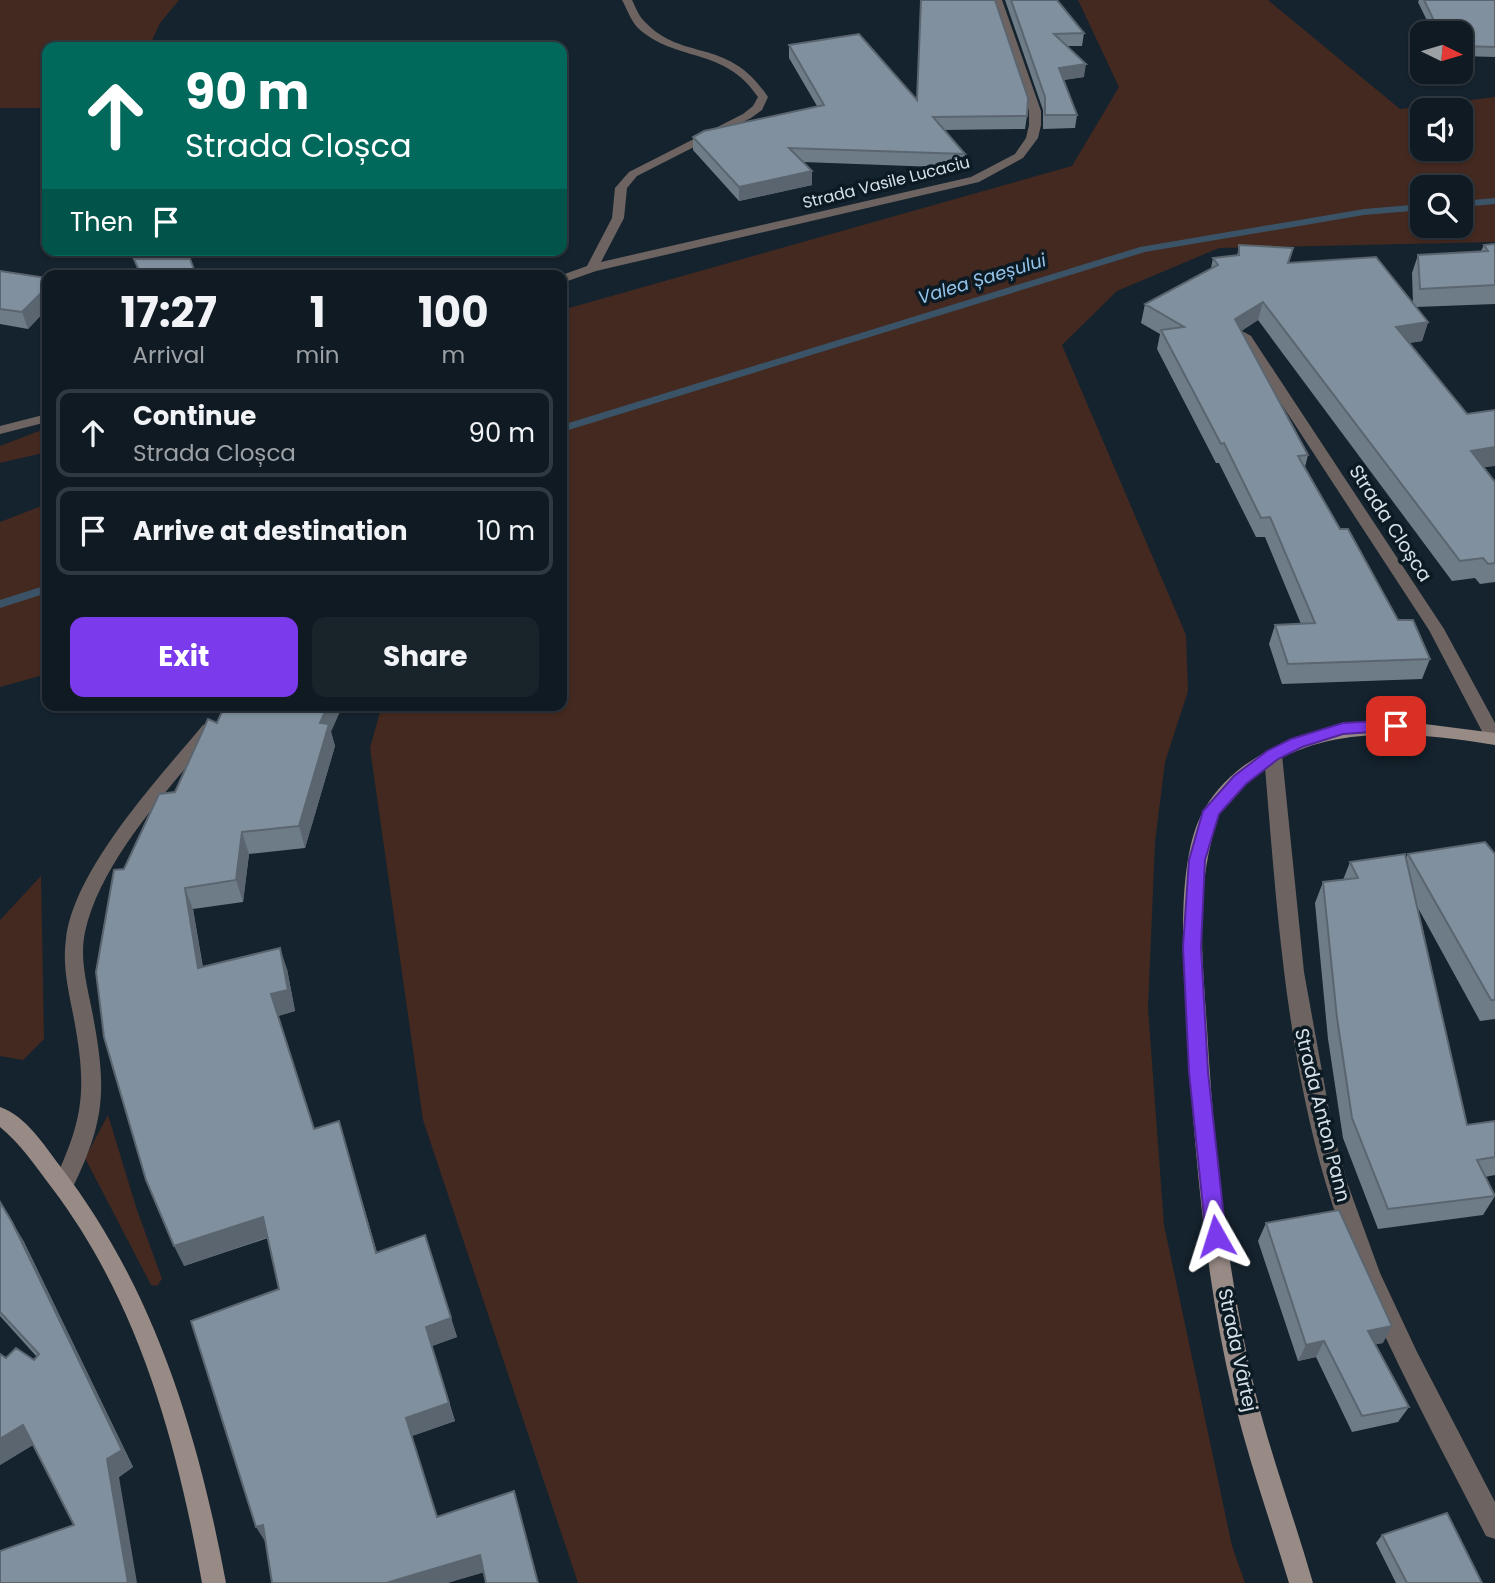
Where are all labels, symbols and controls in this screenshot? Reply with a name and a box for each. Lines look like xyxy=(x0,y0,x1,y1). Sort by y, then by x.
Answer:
north arrow xyxy=(1410,21,1474,84)
map controls xyxy=(1410,21,1473,238)
text: 90 m xyxy=(185,58,309,126)
icon: ahead xyxy=(70,70,161,161)
button: sound xyxy=(1410,98,1473,161)
text: Strada Cloșca xyxy=(185,123,412,168)
street label: Strada Vasile Lucaciu xyxy=(800,151,972,214)
button: search xyxy=(1410,175,1473,238)
icon: arrive xyxy=(147,203,185,241)
text: Then xyxy=(70,204,133,240)
water label: Valea Șaeșului xyxy=(915,247,1049,310)
text: 17:27 xyxy=(120,283,217,342)
text: 1 xyxy=(310,283,325,342)
text: 100 xyxy=(418,283,489,342)
text: Arrival xyxy=(133,339,205,371)
text: min xyxy=(296,339,340,371)
text: m xyxy=(441,339,465,371)
text: Continue xyxy=(133,398,256,434)
icon: ahead xyxy=(74,414,112,452)
text: 90 m xyxy=(469,415,535,451)
text: Strada Cloșca xyxy=(133,437,296,469)
street label: Strada Cloșca xyxy=(1343,459,1439,587)
icon: arrive xyxy=(74,512,112,550)
text: Arrive at destination xyxy=(133,513,408,549)
text: 10 m xyxy=(477,513,535,549)
button: Exit xyxy=(70,617,298,697)
button: Share xyxy=(312,617,539,697)
pin xyxy=(1366,696,1426,756)
icon: arrive xyxy=(1377,707,1415,745)
street label: Strada Anton Pann xyxy=(1288,1025,1357,1205)
position arrow xyxy=(1179,1199,1253,1273)
street label: Strada Vârtej xyxy=(1211,1286,1264,1414)

